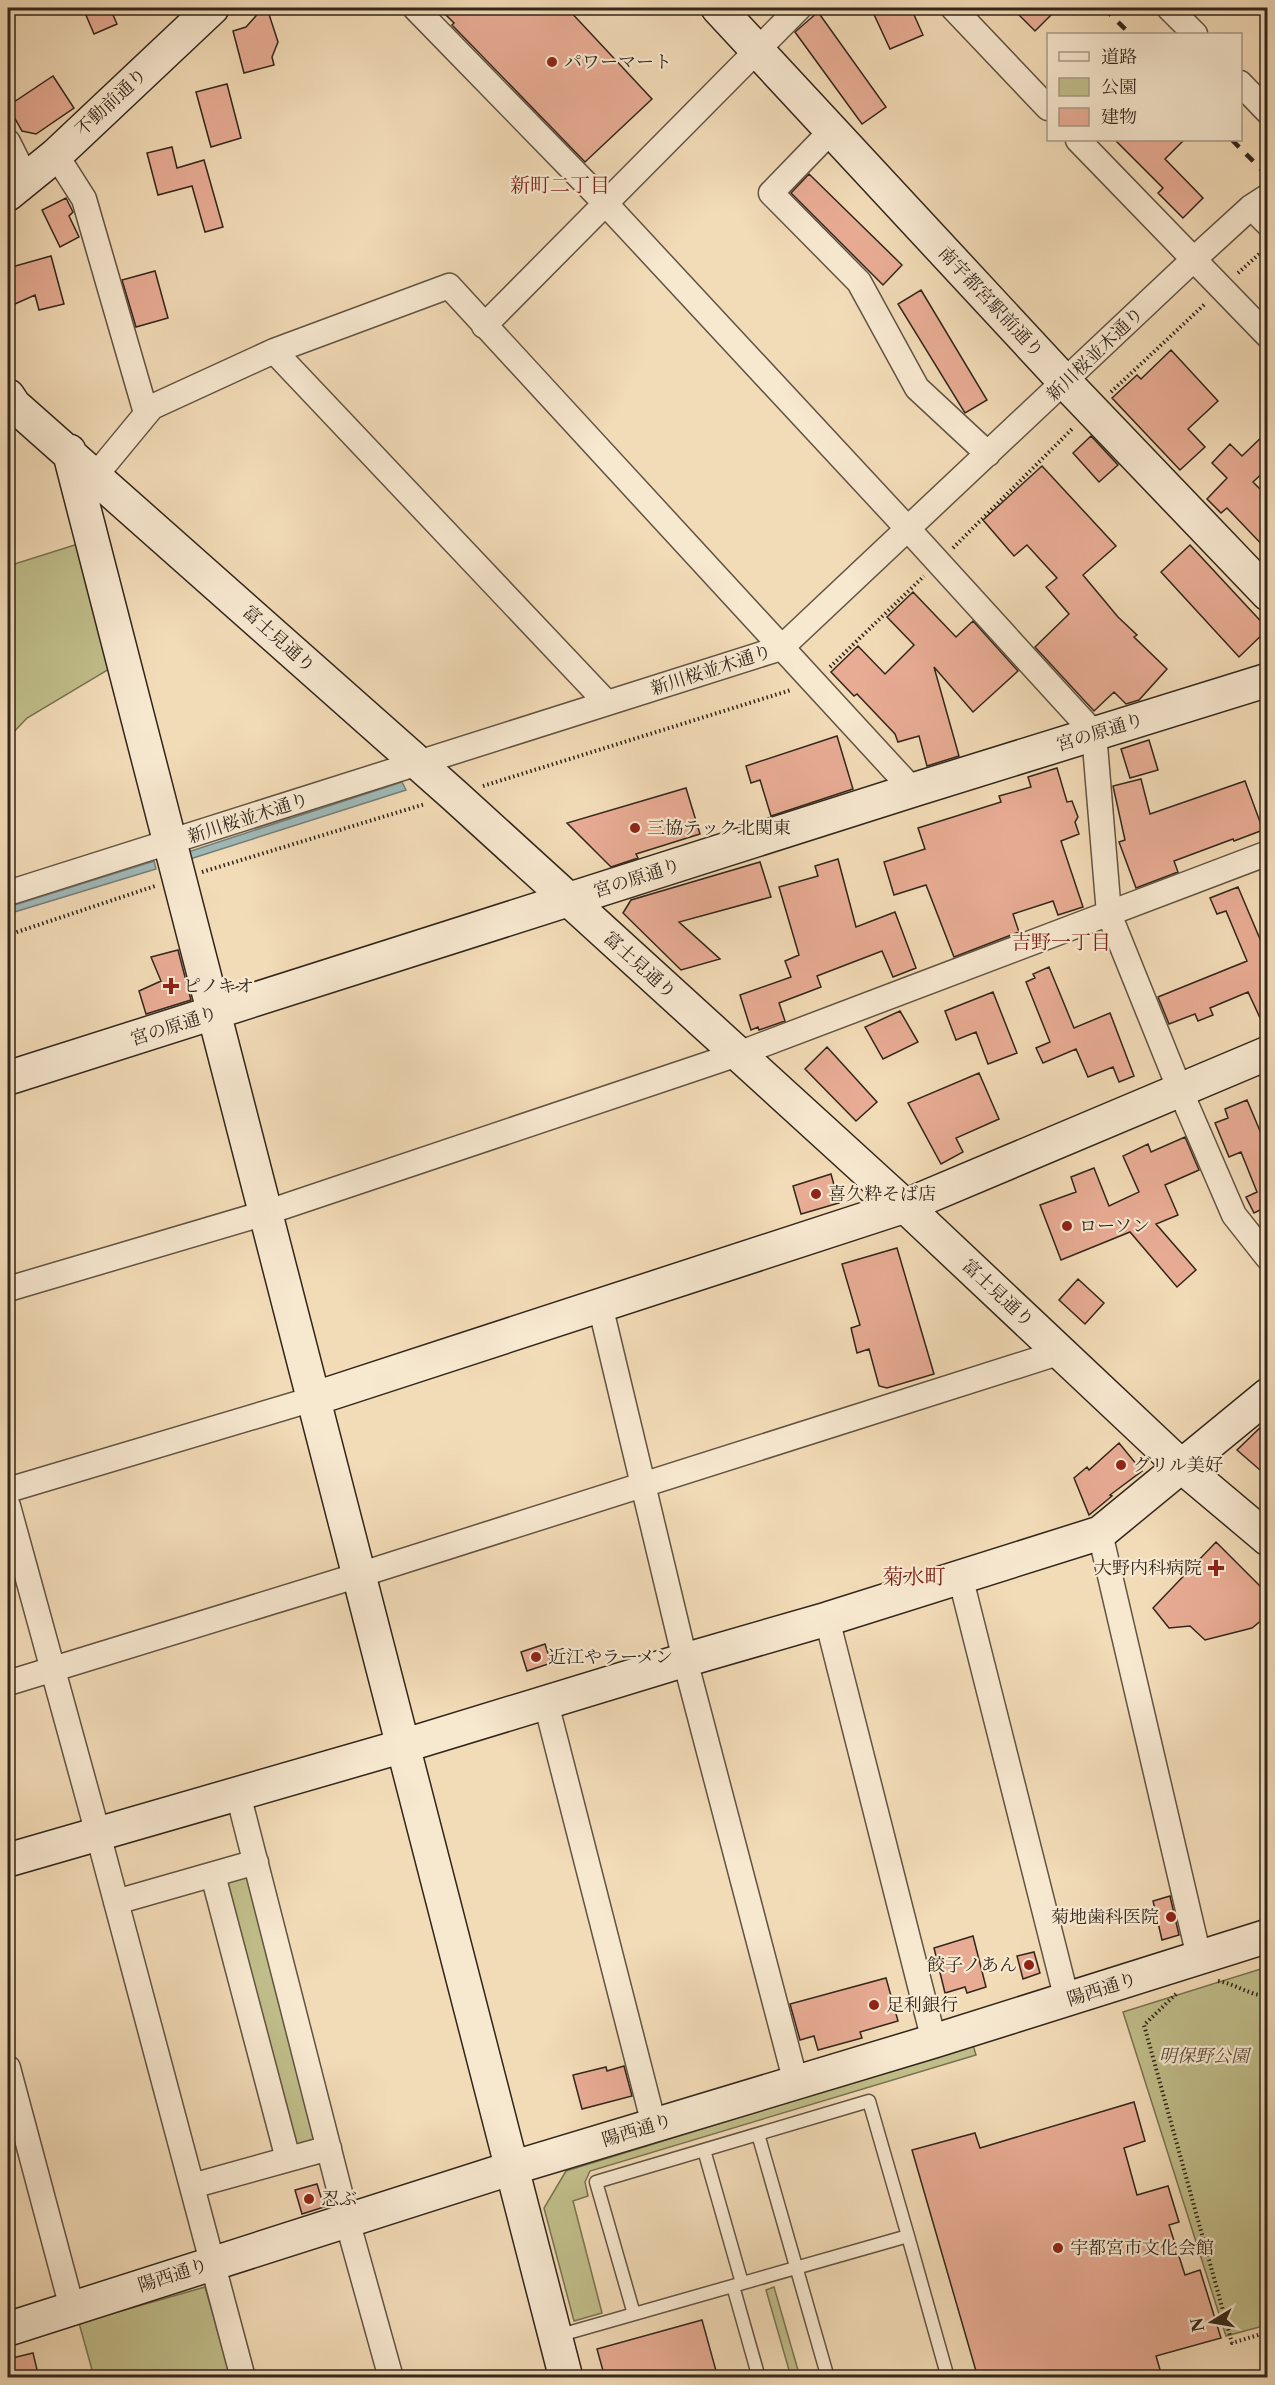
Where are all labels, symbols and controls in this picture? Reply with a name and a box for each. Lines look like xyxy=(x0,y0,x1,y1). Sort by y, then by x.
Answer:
legend xyxy=(1047,33,1242,141)
text: 道路 xyxy=(1101,46,1137,68)
place label: パワーマート xyxy=(564,51,672,73)
marker: パワーマート xyxy=(545,55,559,69)
street label: 不動前通り xyxy=(71,63,151,141)
text: 公園 xyxy=(1101,76,1137,98)
text: 建物 xyxy=(1101,106,1137,128)
district label: 新町二丁目 xyxy=(510,173,610,197)
street label: 南宇都宮駅前通り xyxy=(934,242,1048,362)
street label: 新川桜並木通り xyxy=(1042,302,1148,406)
street label: 富士見通り xyxy=(238,601,320,677)
street label: 新川桜並木通り xyxy=(648,640,774,700)
street label: 宮の原通り xyxy=(1054,708,1146,756)
street label: 新川桜並木通り xyxy=(185,788,311,848)
place label: 三協テック北関東 xyxy=(647,817,791,839)
marker: 三協テック北関東 xyxy=(628,821,642,835)
street label: 宮の原通り xyxy=(591,854,683,902)
street label: 富士見通り xyxy=(599,927,681,1003)
district label: 吉野一丁目 xyxy=(1011,930,1111,954)
place label: ピノキオ xyxy=(183,975,254,997)
marker: ピノキオ xyxy=(164,979,178,993)
street label: 宮の原通り xyxy=(128,1002,220,1050)
place label: 喜久粋そば店 xyxy=(828,1183,936,1205)
marker: 喜久粋そば店 xyxy=(809,1187,823,1201)
place label: ローソン xyxy=(1079,1215,1150,1237)
marker: ローソン xyxy=(1060,1219,1074,1233)
street label: 富士見通り xyxy=(958,1254,1038,1332)
place label: グリル美好 xyxy=(1133,1454,1223,1476)
marker: グリル美好 xyxy=(1114,1458,1128,1472)
place label: 大野内科病院 xyxy=(1094,1557,1202,1579)
marker: 大野内科病院 xyxy=(1207,1559,1225,1577)
district label: 菊水町 xyxy=(883,1564,946,1589)
place label: 近江やラーメン xyxy=(548,1646,673,1668)
marker: 近江やラーメン xyxy=(529,1650,543,1664)
place label: 菊地歯科医院 xyxy=(1051,1906,1159,1928)
marker: 菊地歯科医院 xyxy=(1164,1910,1178,1924)
place label: 餃子ノあん xyxy=(927,1954,1017,1976)
marker: 餃子ノあん xyxy=(1022,1958,1036,1972)
street label: 陽西通り xyxy=(1064,1967,1140,2011)
place label: 足利銀行 xyxy=(886,1994,958,2016)
marker: 足利銀行 xyxy=(867,1998,881,2012)
park label: 明保野公園 xyxy=(1159,2045,1252,2067)
street label: 陽西通り xyxy=(599,2109,675,2151)
place label: 忍ぶ xyxy=(321,2188,357,2210)
marker: 忍ぶ xyxy=(302,2192,316,2206)
place label: 宇都宮市文化会館 xyxy=(1070,2237,1214,2259)
marker: 宇都宮市文化会館 xyxy=(1051,2241,1065,2255)
street label: 陽西通り xyxy=(135,2253,211,2297)
north arrow xyxy=(1182,2292,1242,2352)
text: N xyxy=(1186,2316,1208,2334)

